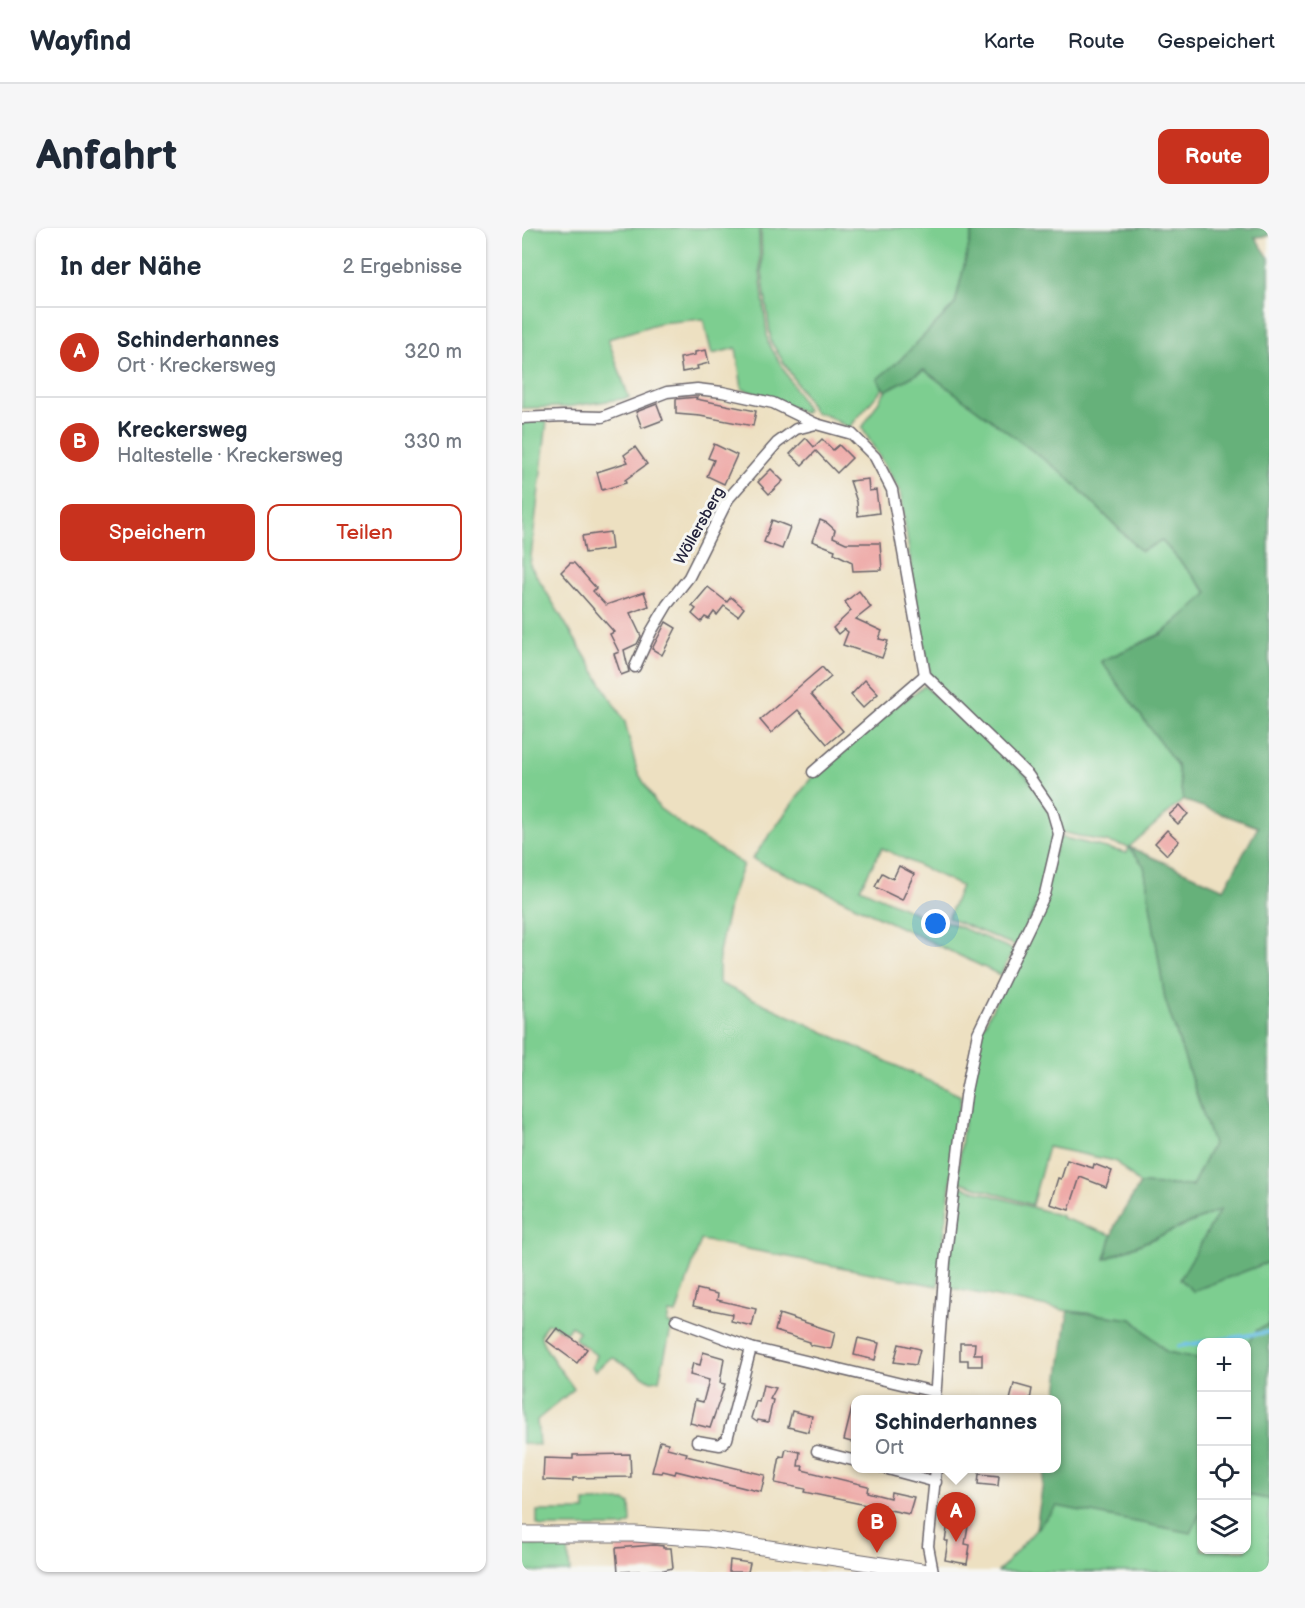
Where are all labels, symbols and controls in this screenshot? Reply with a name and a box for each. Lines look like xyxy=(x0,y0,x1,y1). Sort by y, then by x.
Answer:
text: Wayfind xyxy=(30,25,131,58)
text: Karte xyxy=(983,29,1035,54)
text: Route xyxy=(1068,29,1124,54)
text: Gespeichert xyxy=(1157,29,1275,54)
button: Route xyxy=(1158,129,1269,184)
text: Anfahrt xyxy=(36,131,177,182)
text: In der Nähe xyxy=(60,252,202,283)
text: 2 Ergebnisse xyxy=(342,255,462,279)
text: Schinderhannes xyxy=(117,327,279,354)
text: A xyxy=(73,340,86,364)
text: 320 m xyxy=(404,340,462,364)
text: Ort · Kreckersweg xyxy=(117,354,276,378)
text: Kreckersweg xyxy=(117,417,248,444)
text: B xyxy=(72,430,87,454)
text: 330 m xyxy=(404,430,462,454)
text: Haltestelle · Kreckersweg xyxy=(117,444,343,468)
street label: Wöllersberg xyxy=(671,484,729,568)
button: Speichern xyxy=(60,504,255,561)
button: Teilen xyxy=(267,504,462,561)
your location xyxy=(921,909,950,938)
map controls xyxy=(1197,1338,1251,1554)
button: + xyxy=(1197,1338,1251,1392)
button: − xyxy=(1197,1392,1251,1446)
popup xyxy=(851,1395,1061,1473)
text: Schinderhannes xyxy=(875,1409,1037,1436)
text: Ort xyxy=(875,1436,904,1460)
button: locate xyxy=(1197,1446,1251,1500)
pin: A xyxy=(936,1492,976,1542)
button: layers xyxy=(1197,1500,1251,1554)
pin: B xyxy=(858,1504,896,1553)

